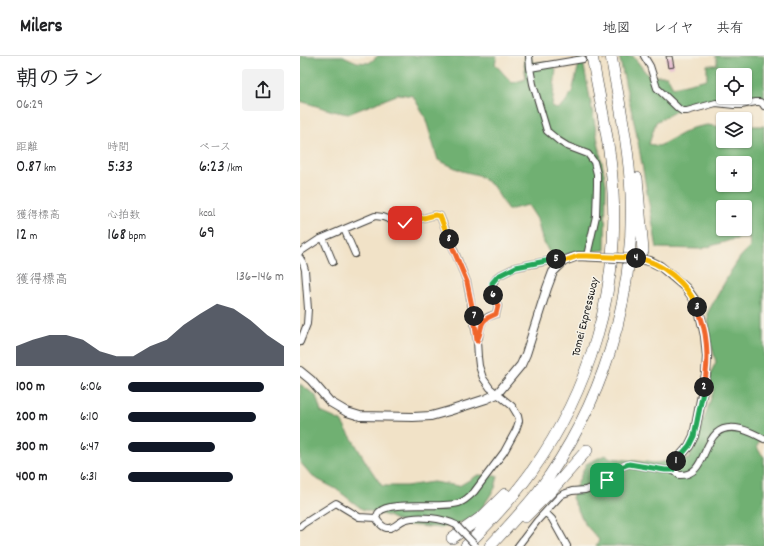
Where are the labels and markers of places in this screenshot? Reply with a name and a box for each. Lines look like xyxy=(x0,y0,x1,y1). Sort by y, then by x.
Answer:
pin xyxy=(388,206,422,240)
pin: 8 xyxy=(439,229,459,249)
pin: 4 xyxy=(626,248,646,268)
pin: 5 xyxy=(546,249,566,269)
pin: 6 xyxy=(483,285,503,305)
pin: 3 xyxy=(687,297,707,317)
pin: 7 xyxy=(464,306,484,326)
pin: 2 xyxy=(694,377,714,397)
pin: 1 xyxy=(666,451,686,471)
pin xyxy=(590,463,624,497)

